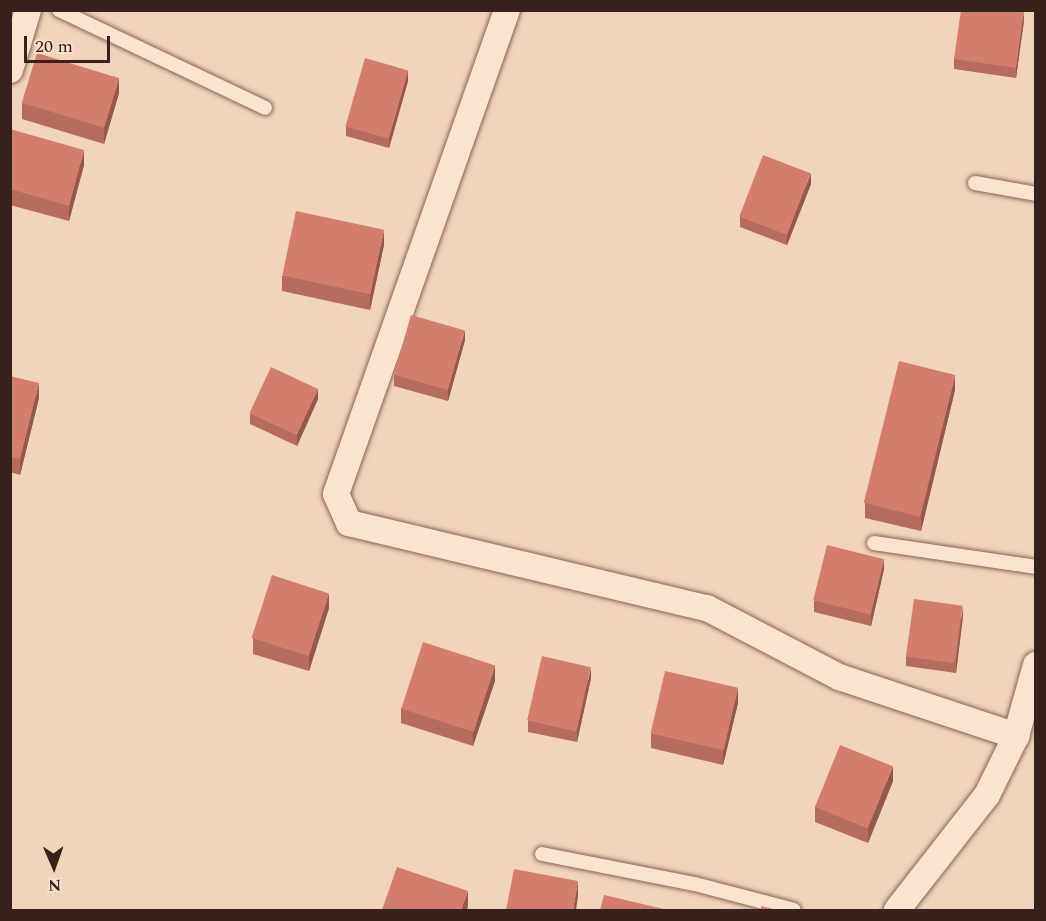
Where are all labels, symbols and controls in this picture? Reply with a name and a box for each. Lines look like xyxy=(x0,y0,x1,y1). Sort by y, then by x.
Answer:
scale bar xyxy=(27,24,112,62)
text: 20 m xyxy=(35,33,73,60)
north arrow xyxy=(24,837,84,897)
text: N xyxy=(48,873,62,897)

